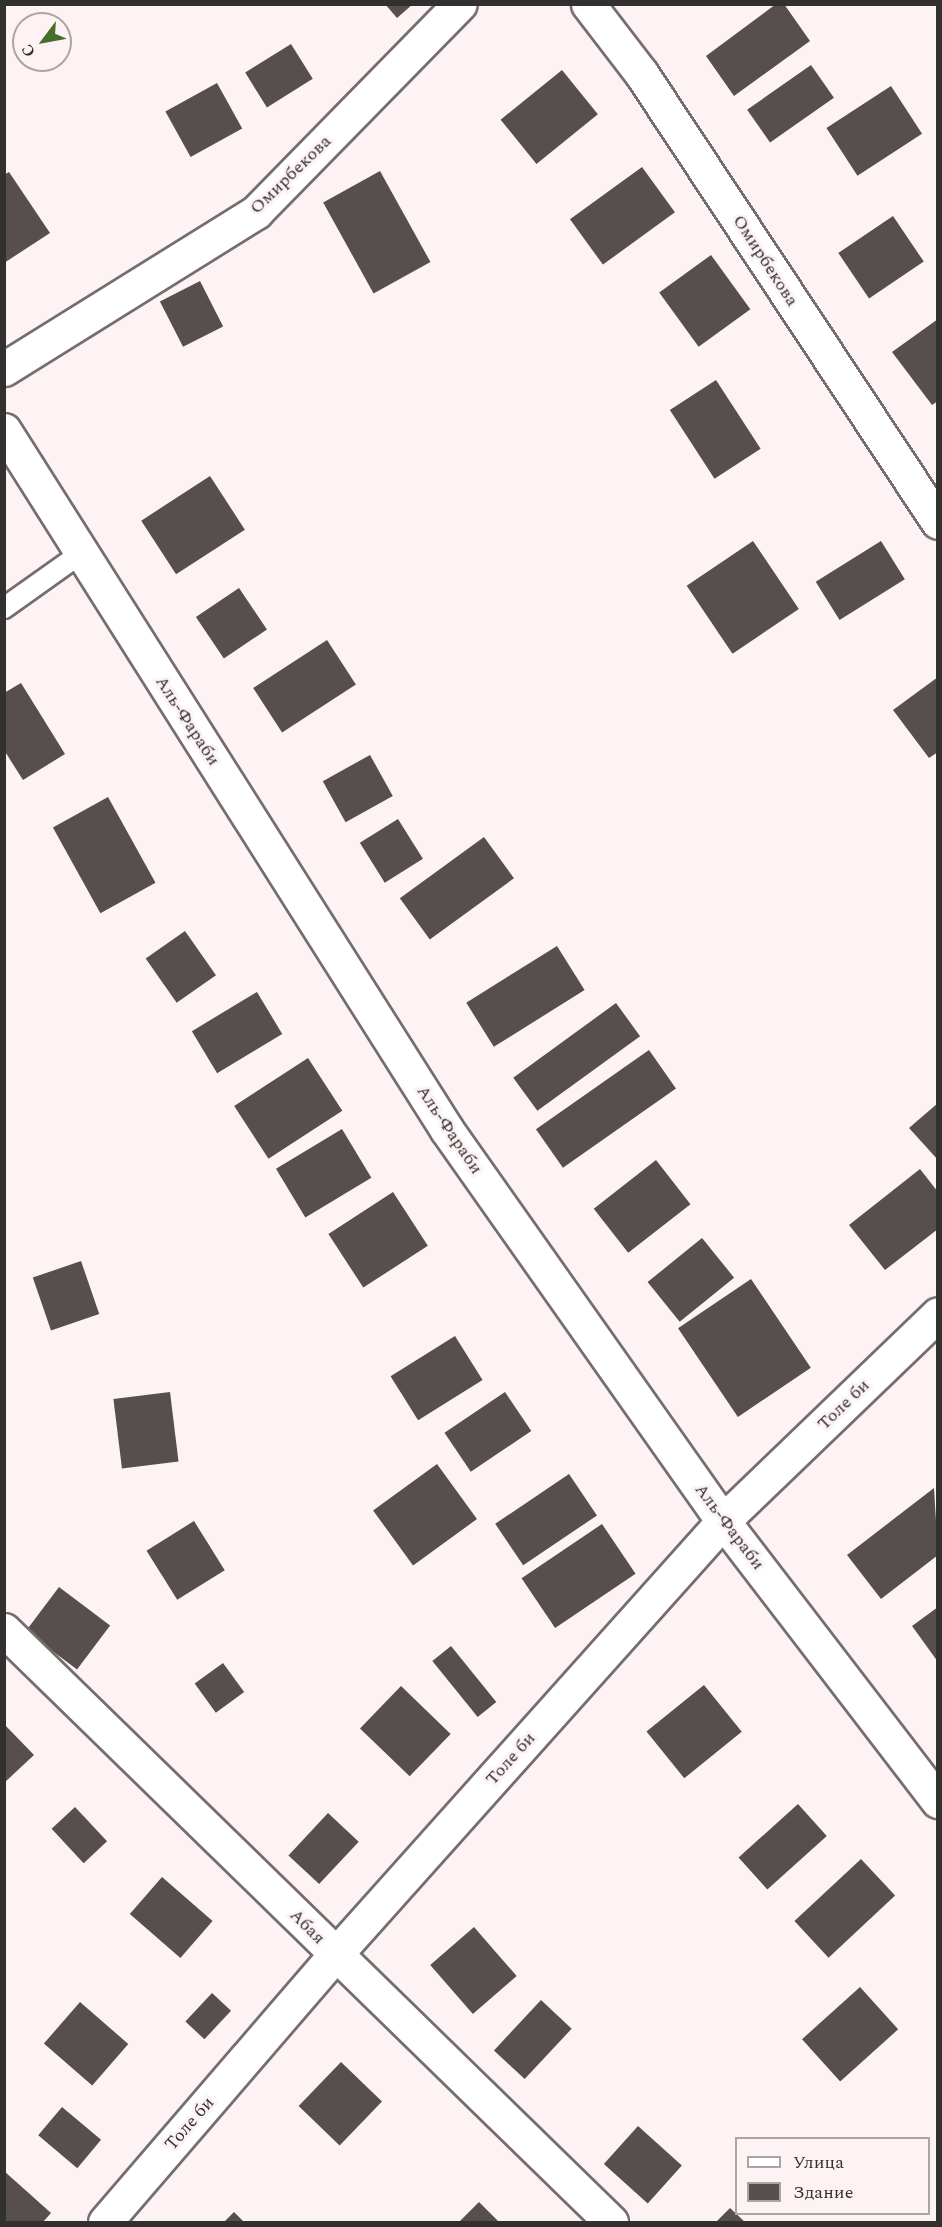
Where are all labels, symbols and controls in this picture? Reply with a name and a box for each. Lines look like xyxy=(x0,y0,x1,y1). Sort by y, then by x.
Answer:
north arrow xyxy=(12,12,72,72)
text: С xyxy=(15,39,42,62)
street label: Омирбекова xyxy=(246,131,336,219)
street label: Омирбекова xyxy=(727,211,803,311)
street label: Аль-Фараби xyxy=(150,672,224,770)
street label: Аль-Фараби xyxy=(411,1081,487,1179)
street label: Толе би xyxy=(813,1375,875,1435)
street label: Аль-Фараби xyxy=(690,1480,768,1574)
street label: Толе би xyxy=(481,1728,541,1790)
street label: Абая xyxy=(285,1905,329,1949)
street label: Толе би xyxy=(161,2093,219,2155)
legend xyxy=(735,2137,930,2215)
text: Улица xyxy=(793,2149,844,2176)
text: Здание xyxy=(793,2179,853,2206)

